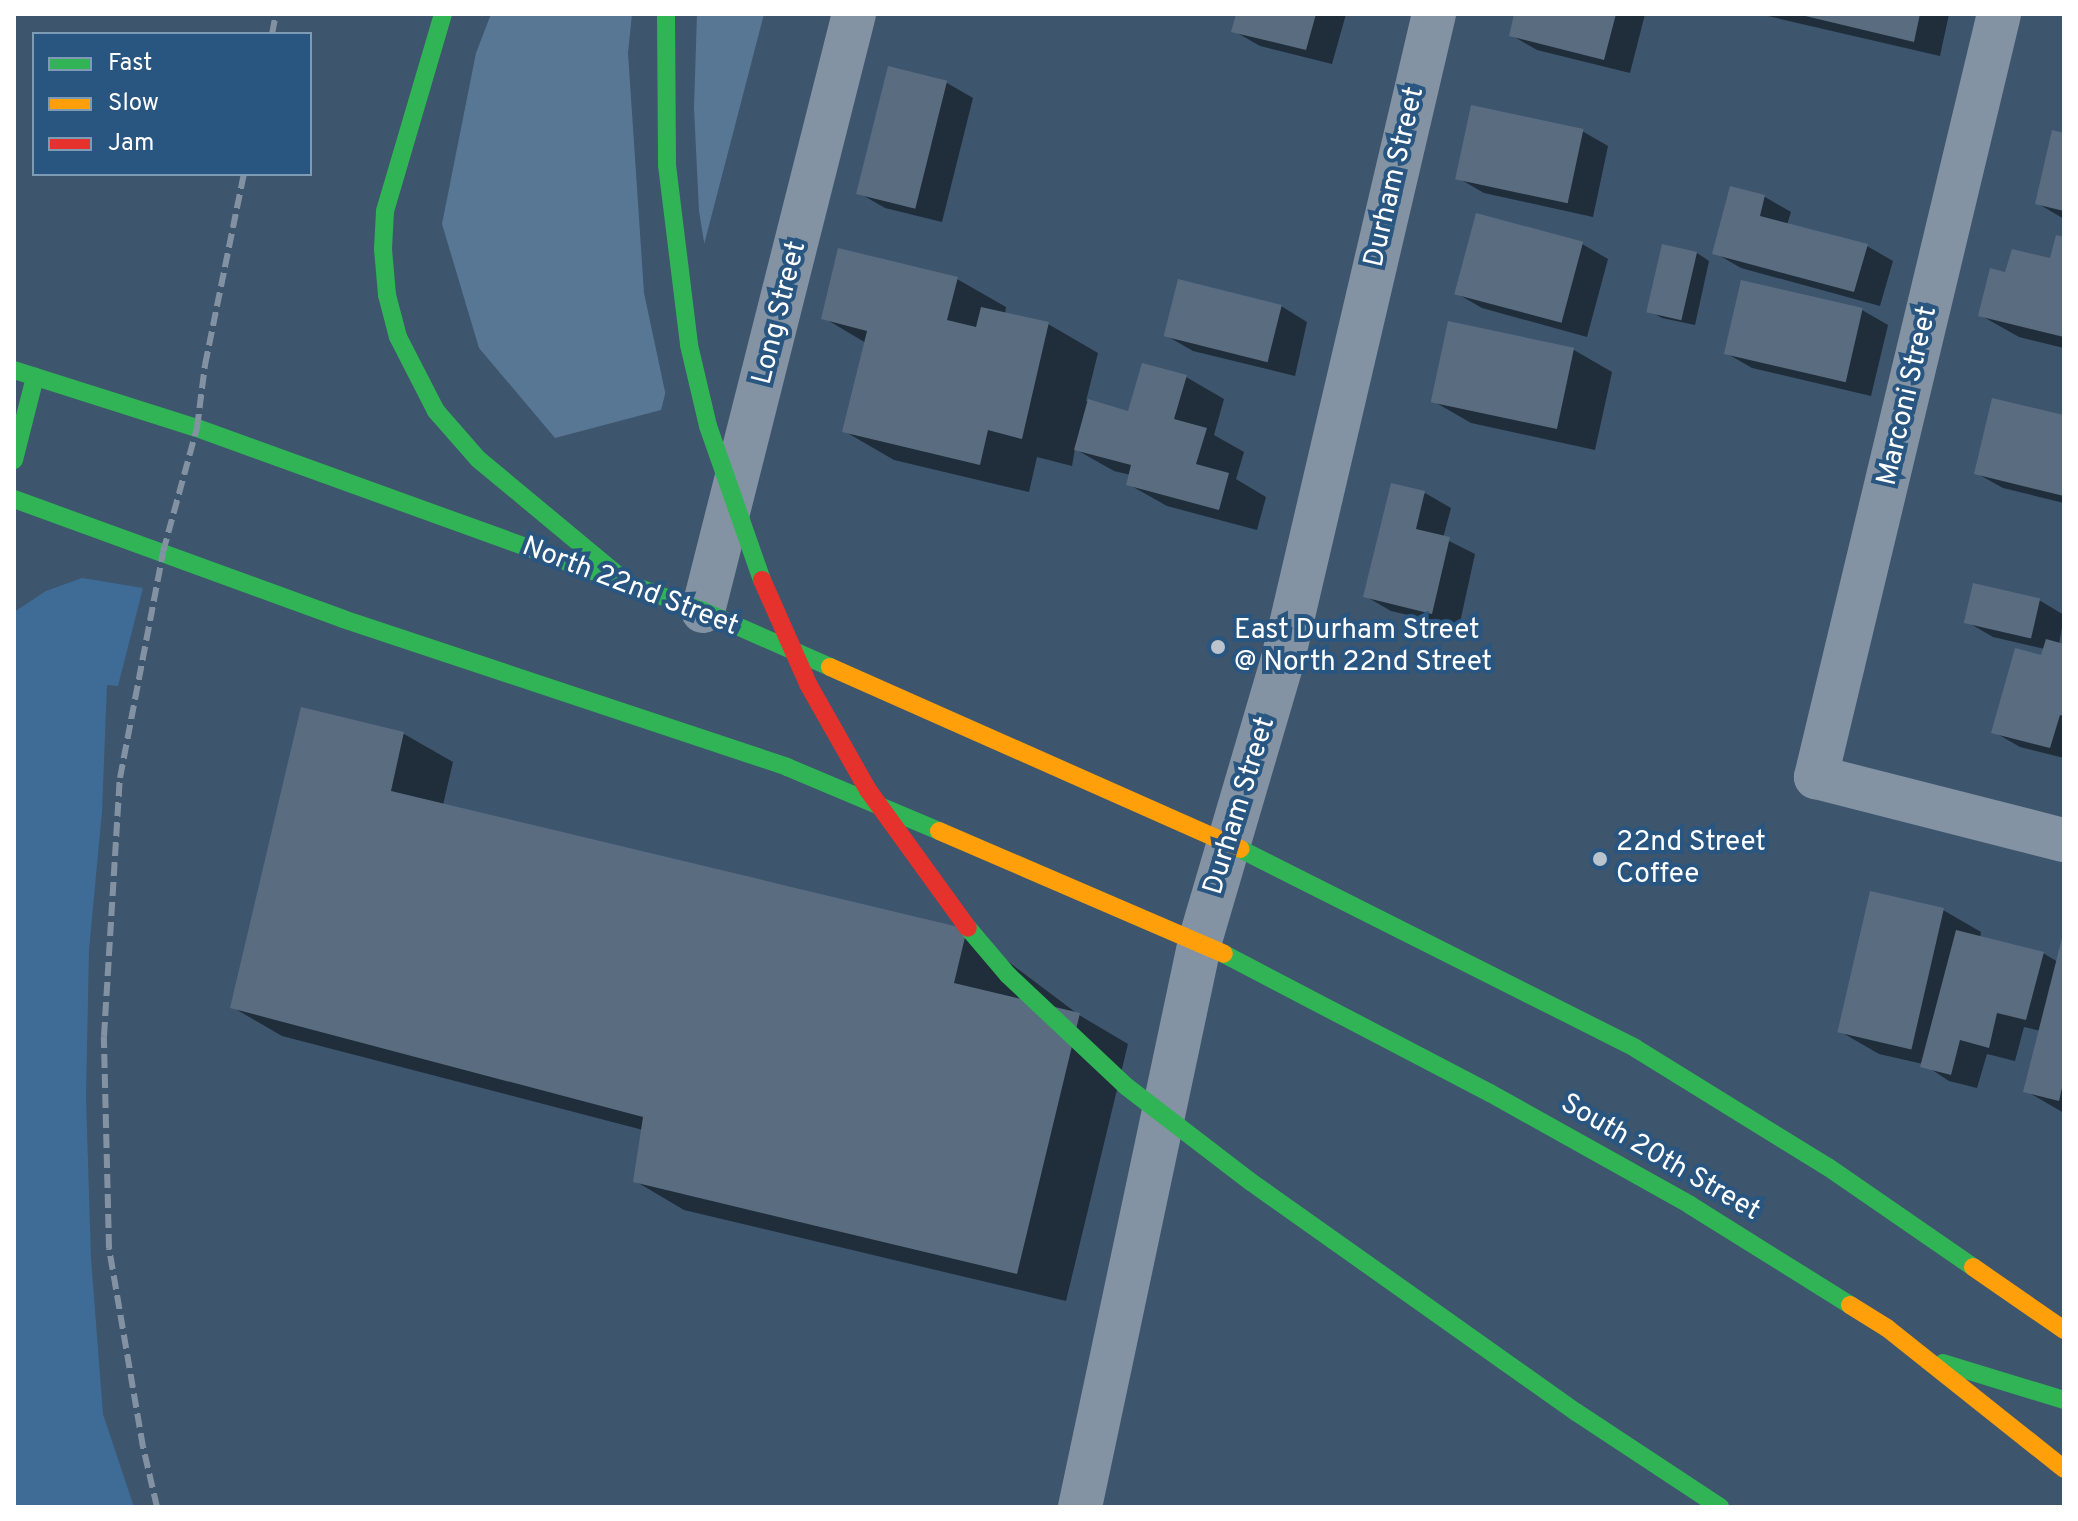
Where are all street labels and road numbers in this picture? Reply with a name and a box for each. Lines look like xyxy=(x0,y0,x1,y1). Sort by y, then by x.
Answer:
street label: Durham Street xyxy=(1358,83,1432,271)
street label: Long Street xyxy=(746,238,814,388)
street label: Marconi Street xyxy=(1871,303,1945,489)
street label: North 22nd Street xyxy=(517,530,743,644)
street label: Durham Street xyxy=(1197,713,1283,899)
street label: South 20th Street xyxy=(1554,1087,1766,1229)

